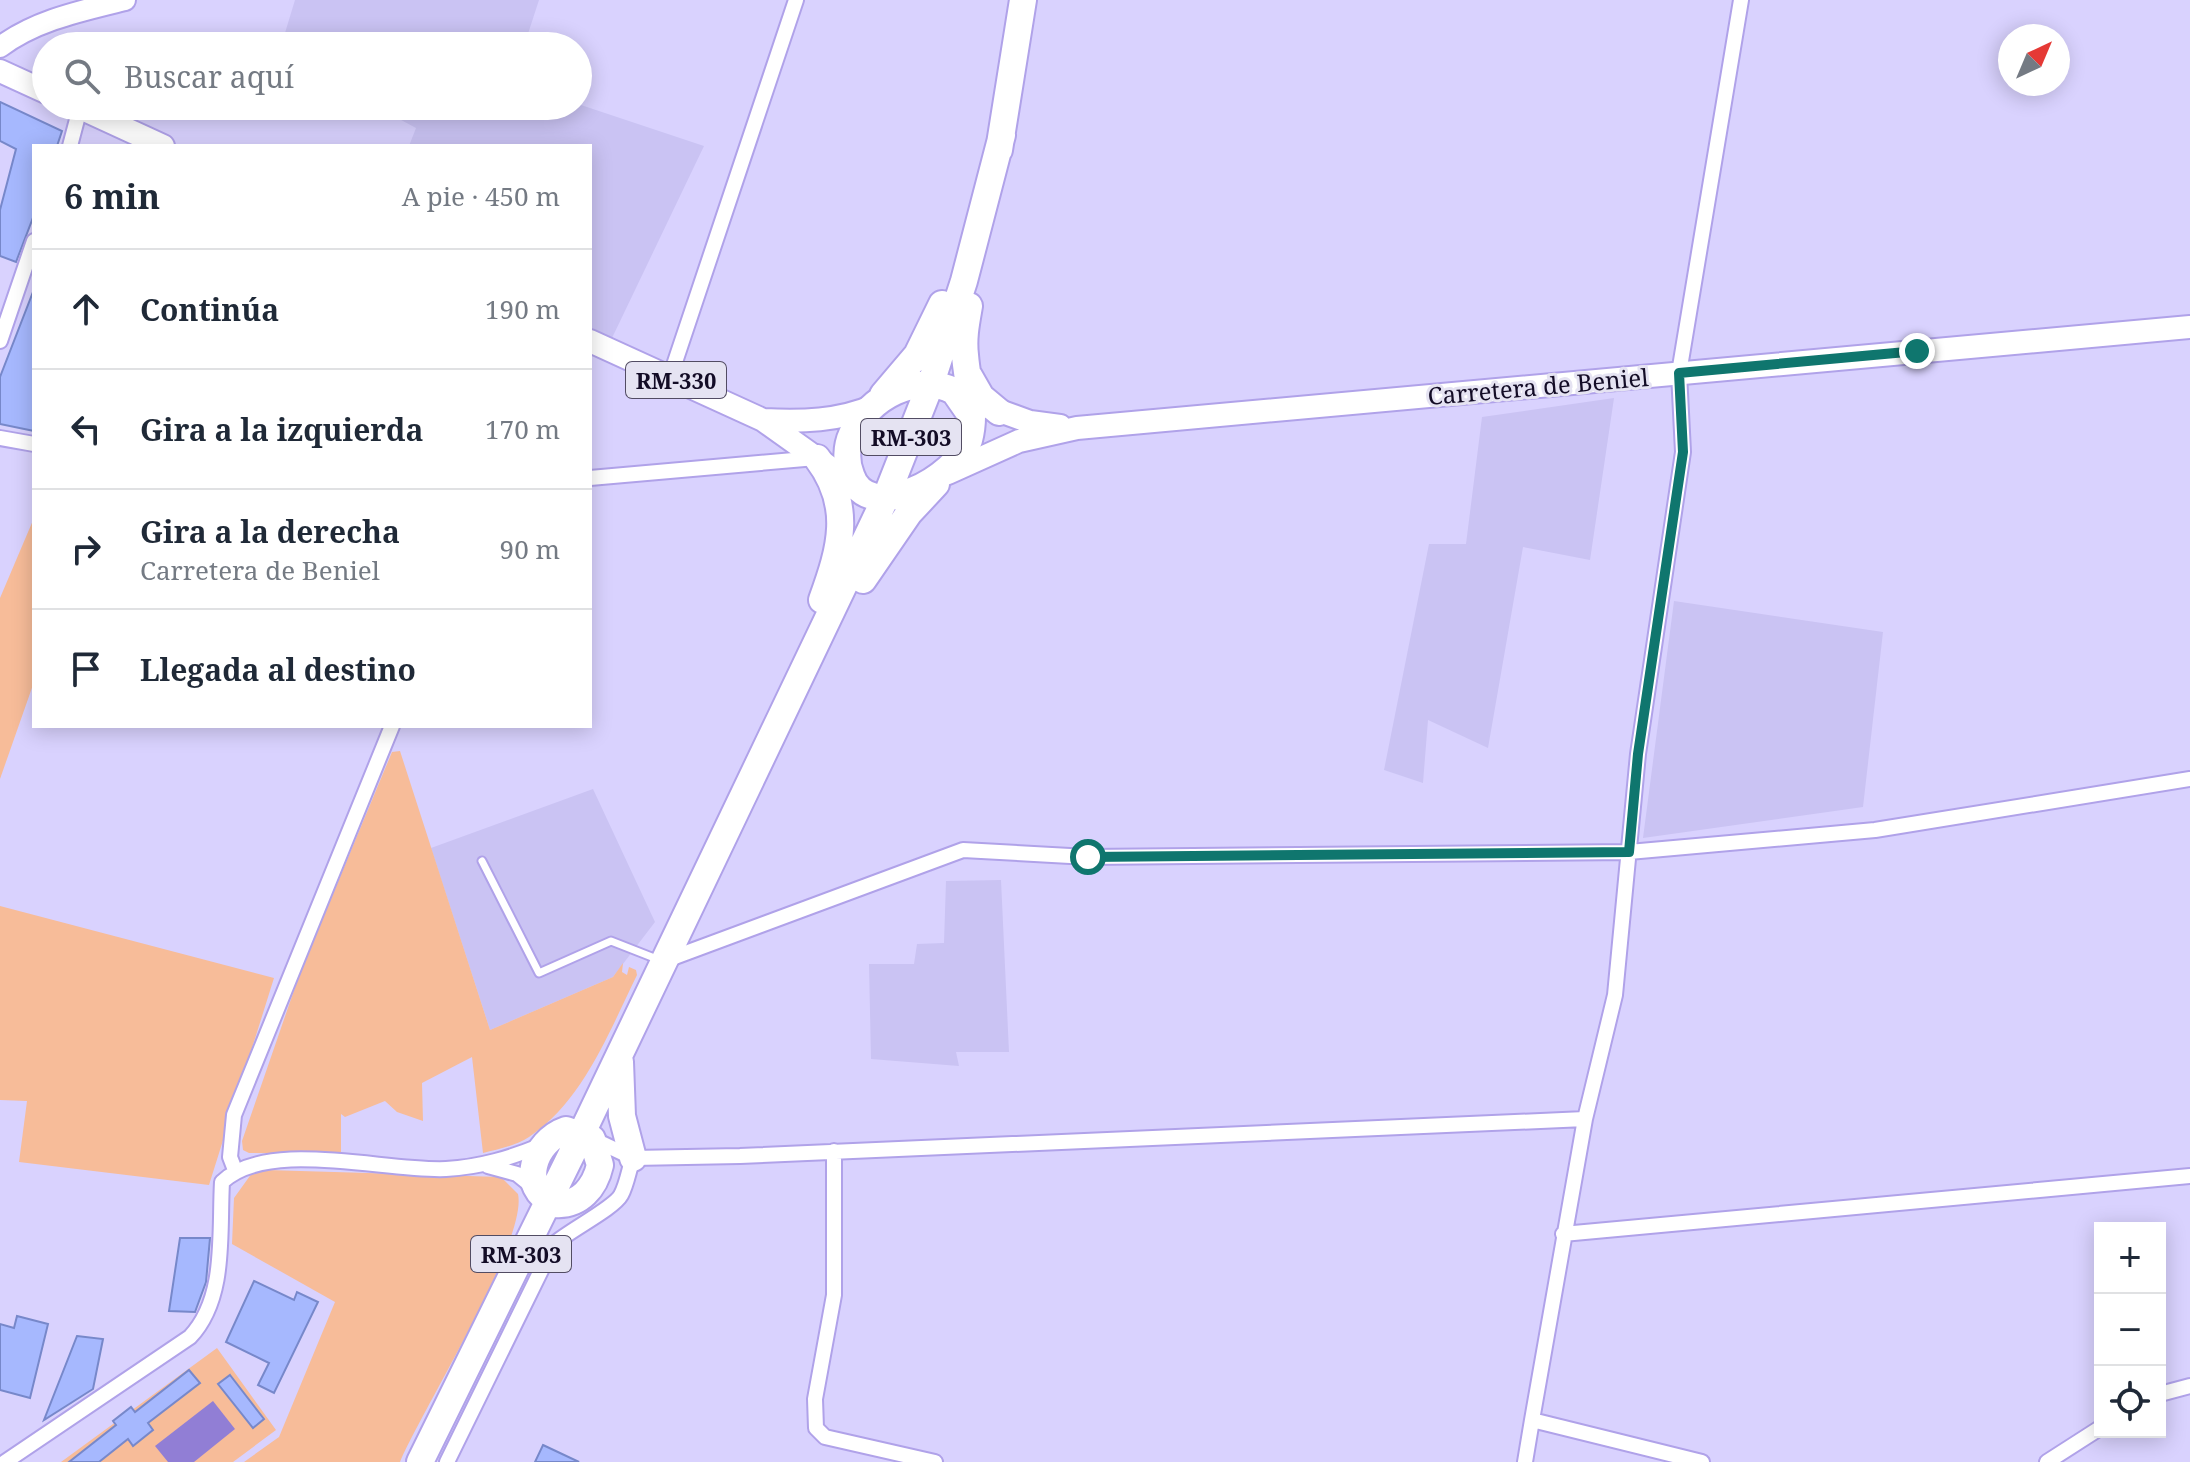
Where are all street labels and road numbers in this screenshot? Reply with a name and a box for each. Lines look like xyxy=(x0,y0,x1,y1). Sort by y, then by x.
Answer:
street label: Carretera de Beniel xyxy=(1426,360,1650,412)
road number: RM-330 xyxy=(626,362,726,398)
road number: RM-303 xyxy=(861,419,961,455)
road number: RM-303 xyxy=(471,1236,571,1272)

